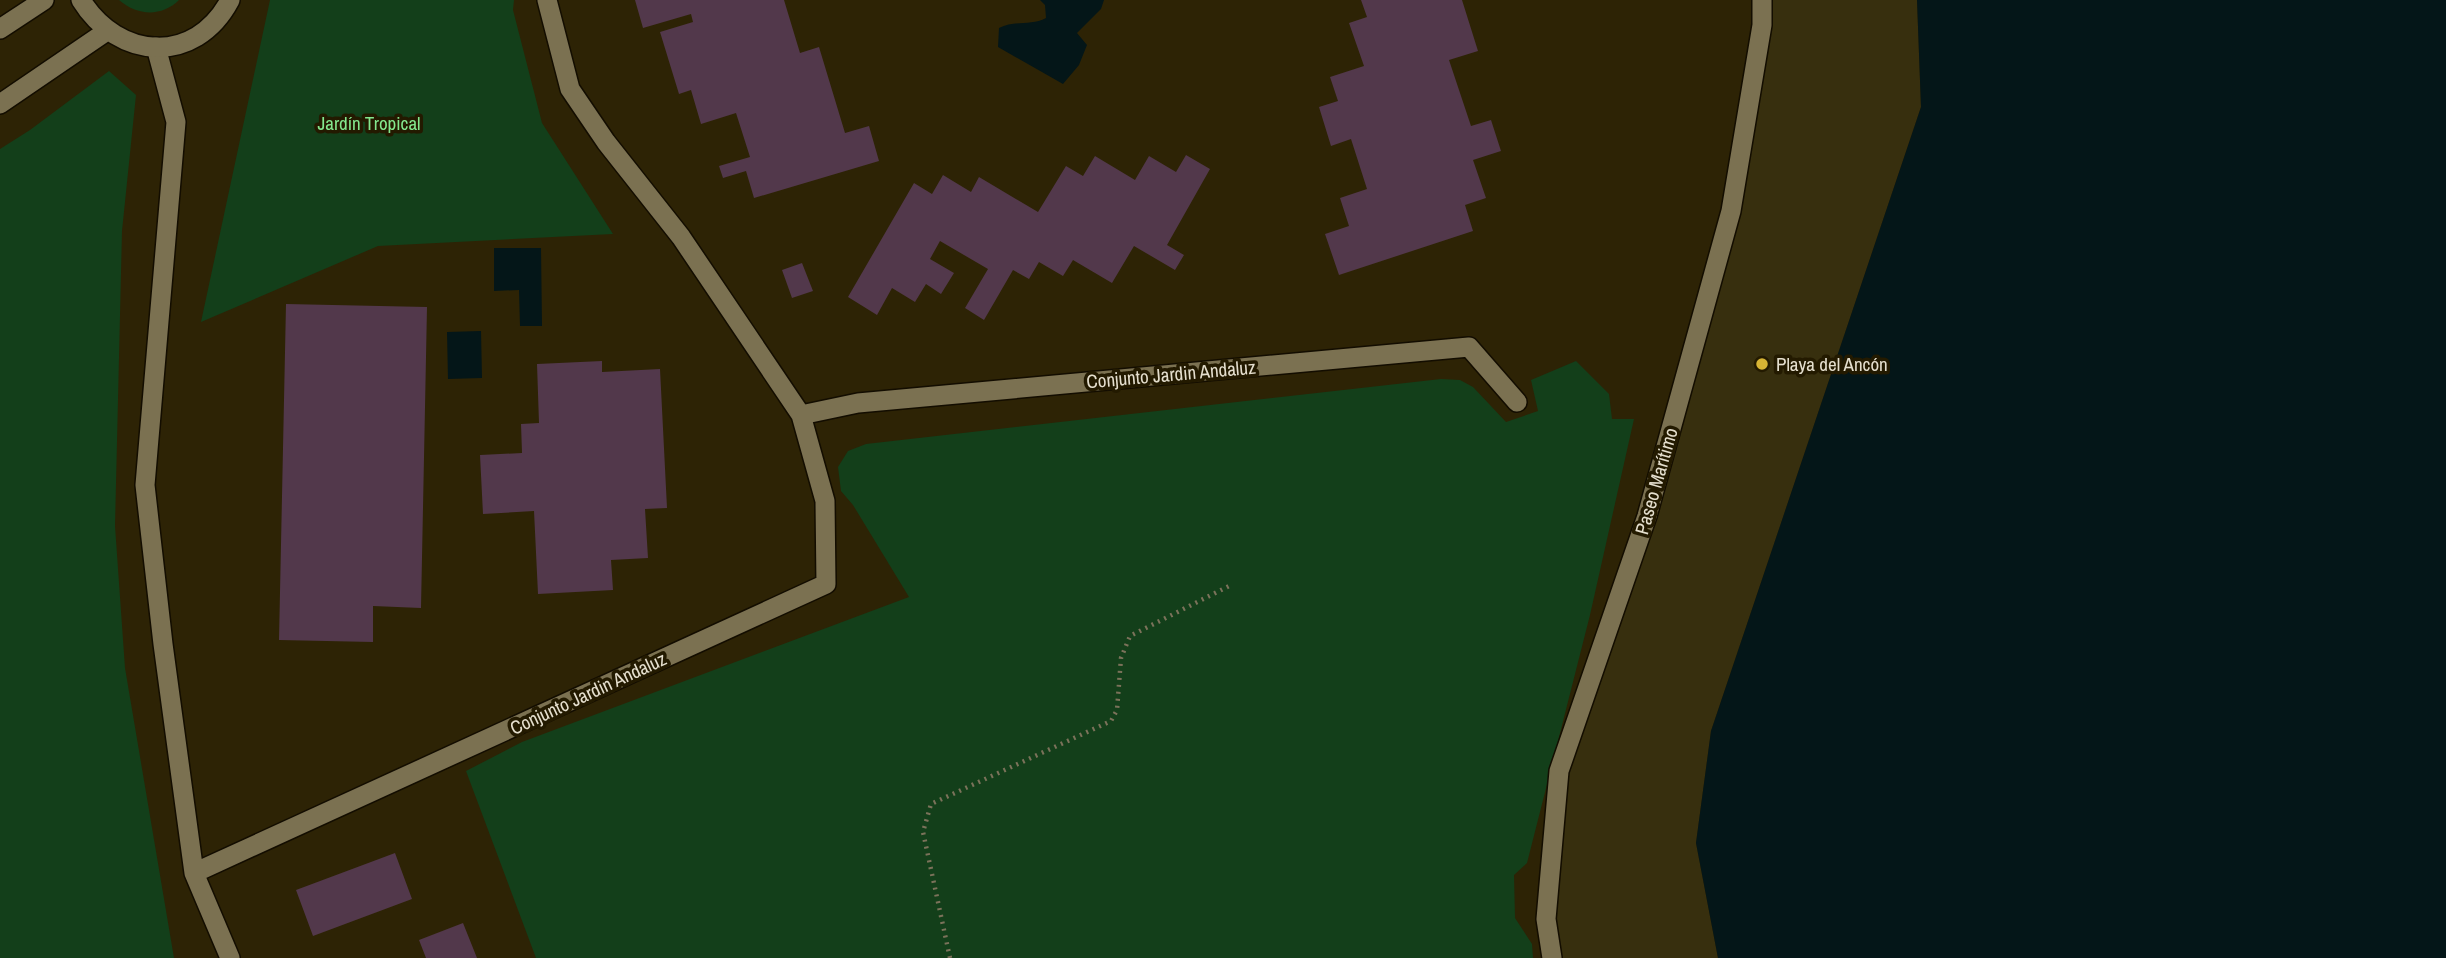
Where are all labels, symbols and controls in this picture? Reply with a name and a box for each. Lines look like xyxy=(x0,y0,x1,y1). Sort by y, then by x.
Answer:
park label: Jardín Tropical xyxy=(317,110,421,136)
place label: Playa del Ancón xyxy=(1776,351,1888,377)
street label: Conjunto Jardin Andaluz xyxy=(1085,354,1257,394)
marker: Playa del Ancón xyxy=(1754,356,1770,372)
street label: Paseo Marítimo xyxy=(1628,425,1684,537)
street label: Conjunto Jardin Andaluz xyxy=(506,645,671,741)

